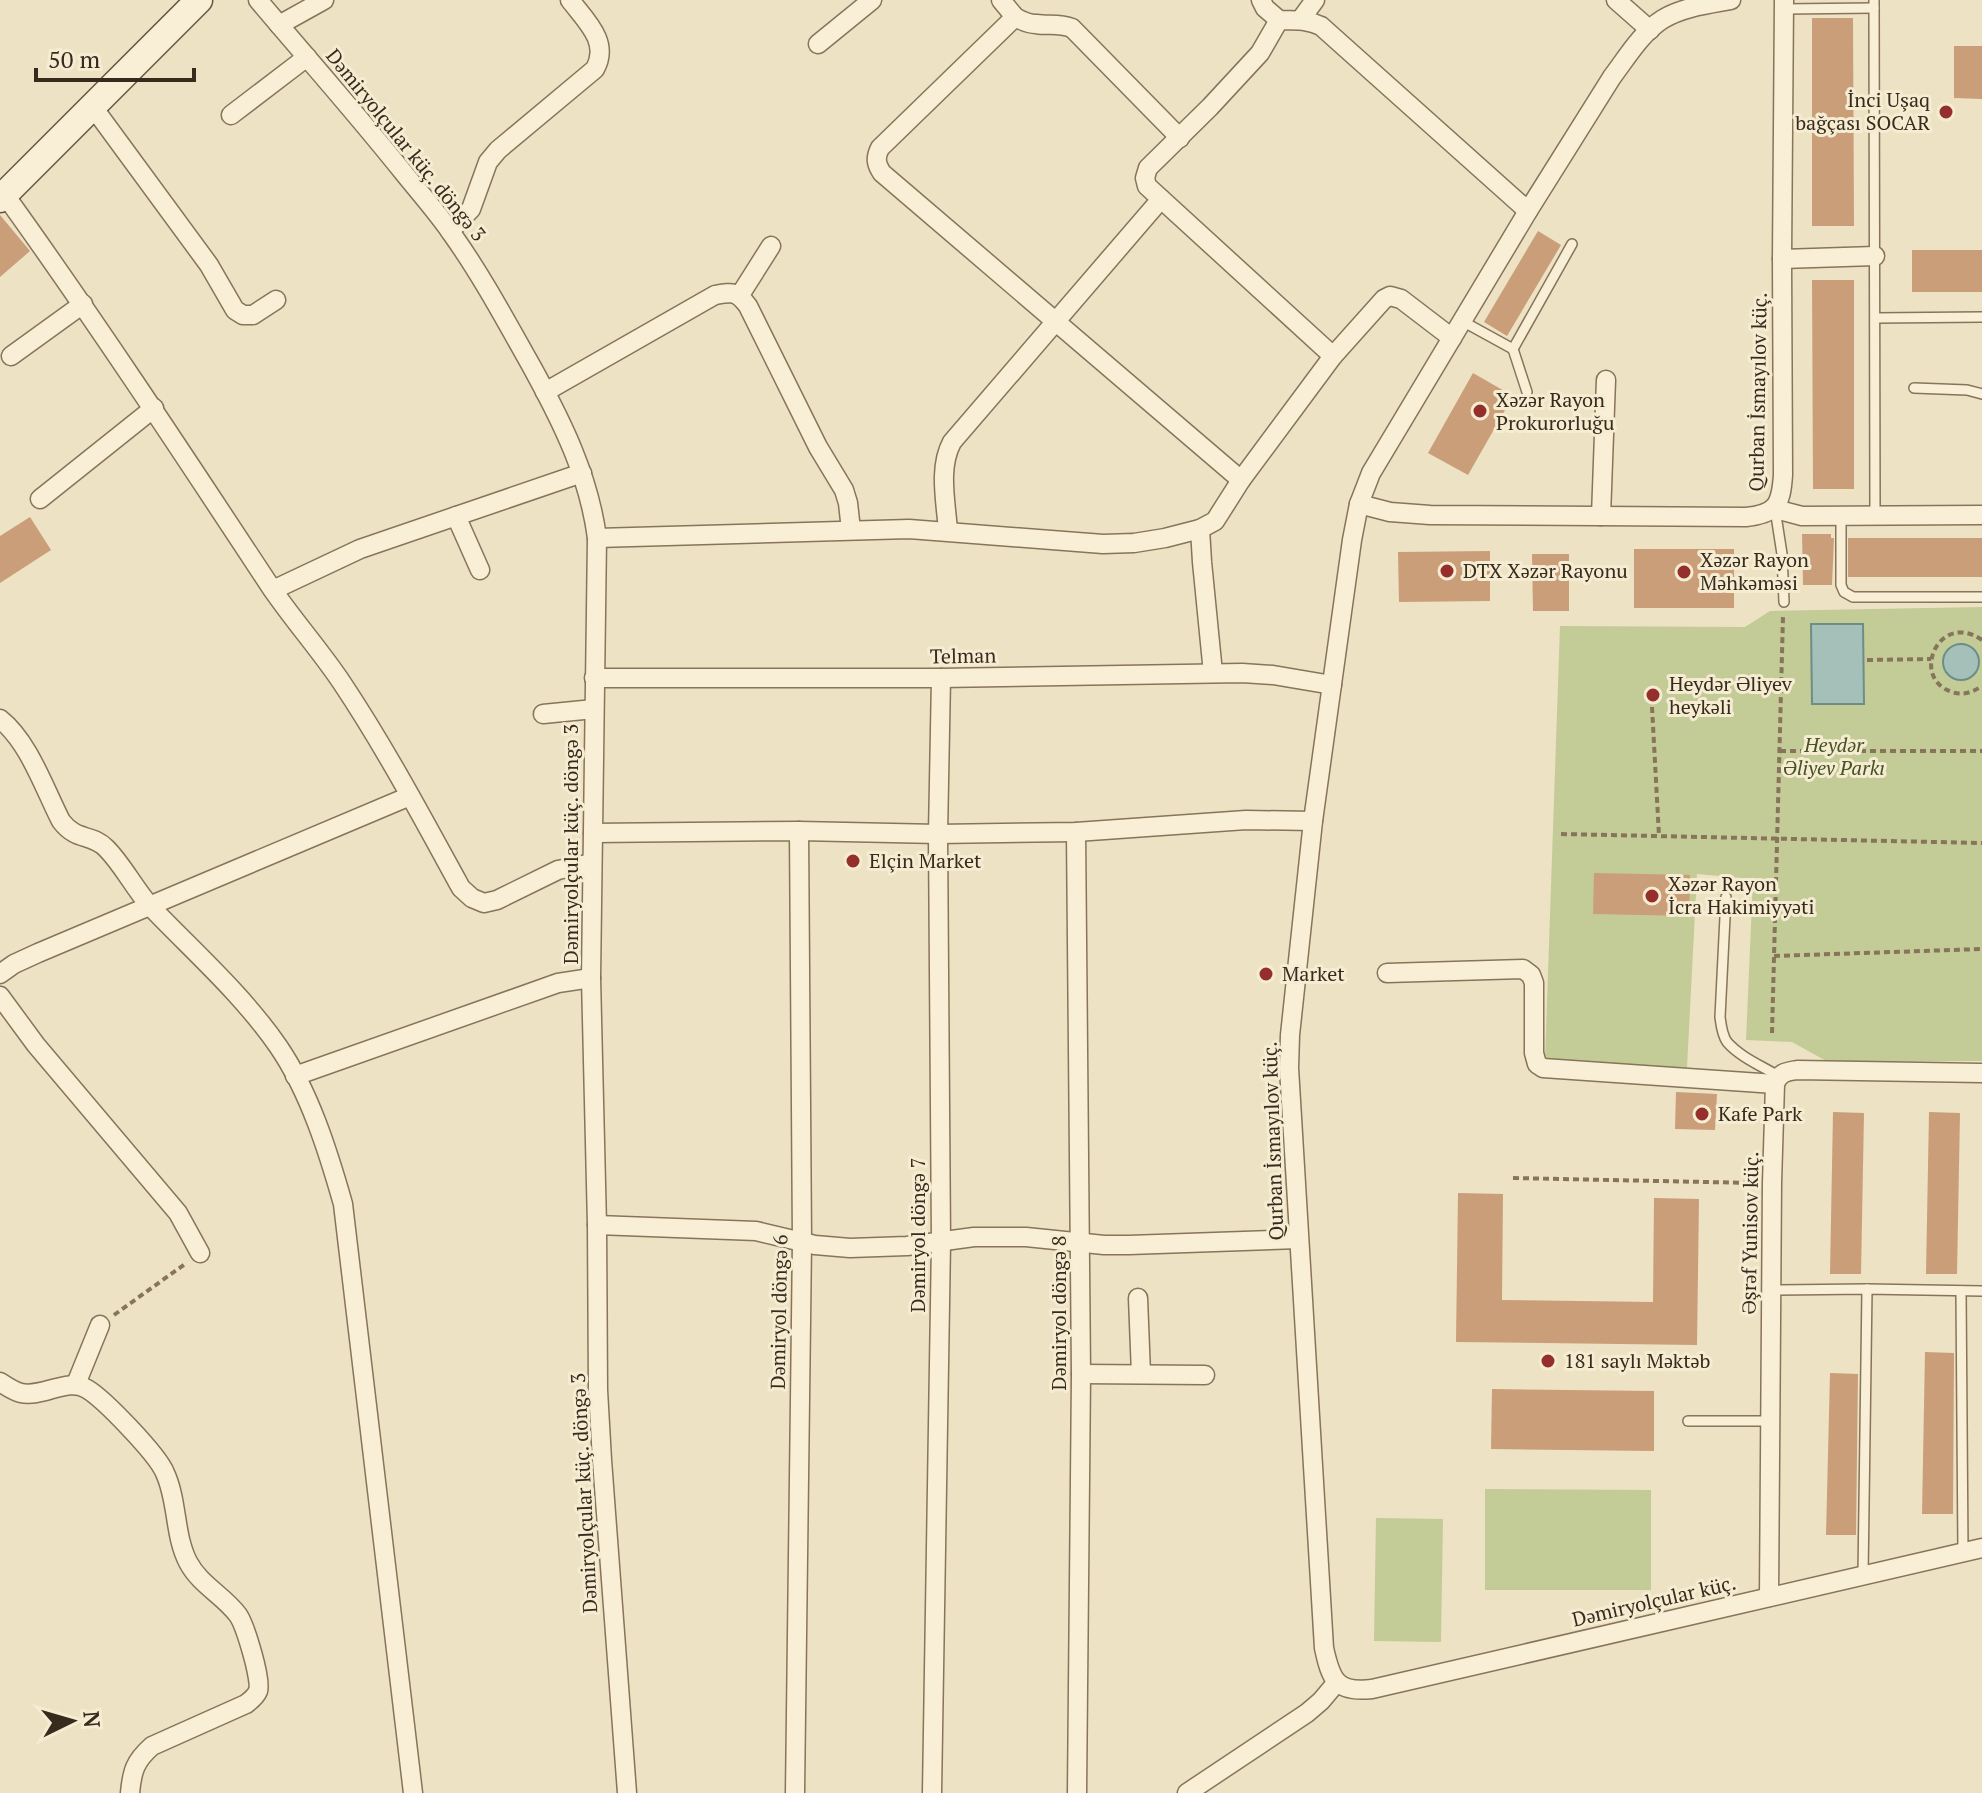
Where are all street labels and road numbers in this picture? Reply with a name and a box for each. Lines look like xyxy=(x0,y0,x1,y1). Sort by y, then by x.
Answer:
street label: Dəmiryolçular küç. döngə 3 xyxy=(320,43,493,247)
street label: Qurban İsmayılov küç. xyxy=(1742,292,1773,492)
street label: Telman xyxy=(930,641,997,670)
street label: Dəmiryolçular küç. döngə 3 xyxy=(557,724,584,964)
street label: Qurban İsmayılov küç. xyxy=(1256,1041,1289,1241)
street label: Əşrəf Yunisov küç. xyxy=(1735,1151,1764,1315)
street label: Dəmiryol döngə 7 xyxy=(904,1158,931,1312)
street label: Dəmiryol döngə 6 xyxy=(764,1234,793,1390)
street label: Dəmiryol döngə 8 xyxy=(1045,1236,1072,1390)
street label: Dəmiryolçular küç. döngə 3 xyxy=(564,1372,603,1614)
street label: Dəmiryolçular küç. xyxy=(1569,1569,1738,1632)

